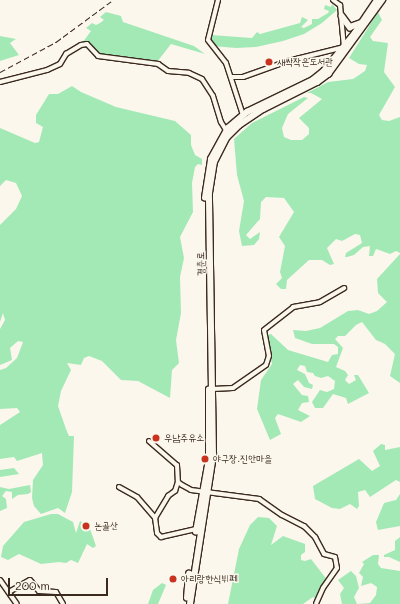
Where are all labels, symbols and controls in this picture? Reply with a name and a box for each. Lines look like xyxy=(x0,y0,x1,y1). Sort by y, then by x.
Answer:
place label: 새싹작은도서관 xyxy=(277,56,333,68)
marker: 새싹작은도서관 xyxy=(264,57,274,67)
street label: 경춘로 xyxy=(195,252,207,276)
place label: 우남주유소 xyxy=(164,432,204,444)
marker: 우남주유소 xyxy=(151,433,161,443)
place label: 야구장.진안마을 xyxy=(213,453,272,465)
marker: 야구장.진안마을 xyxy=(200,454,210,464)
place label: 논골산 xyxy=(94,520,118,532)
marker: 논골산 xyxy=(81,521,91,531)
scale bar xyxy=(10,570,110,596)
place label: 아리랑한식뷔페 xyxy=(181,573,237,585)
marker: 아리랑한식뷔페 xyxy=(168,574,178,584)
text: 200 m xyxy=(15,577,50,593)

